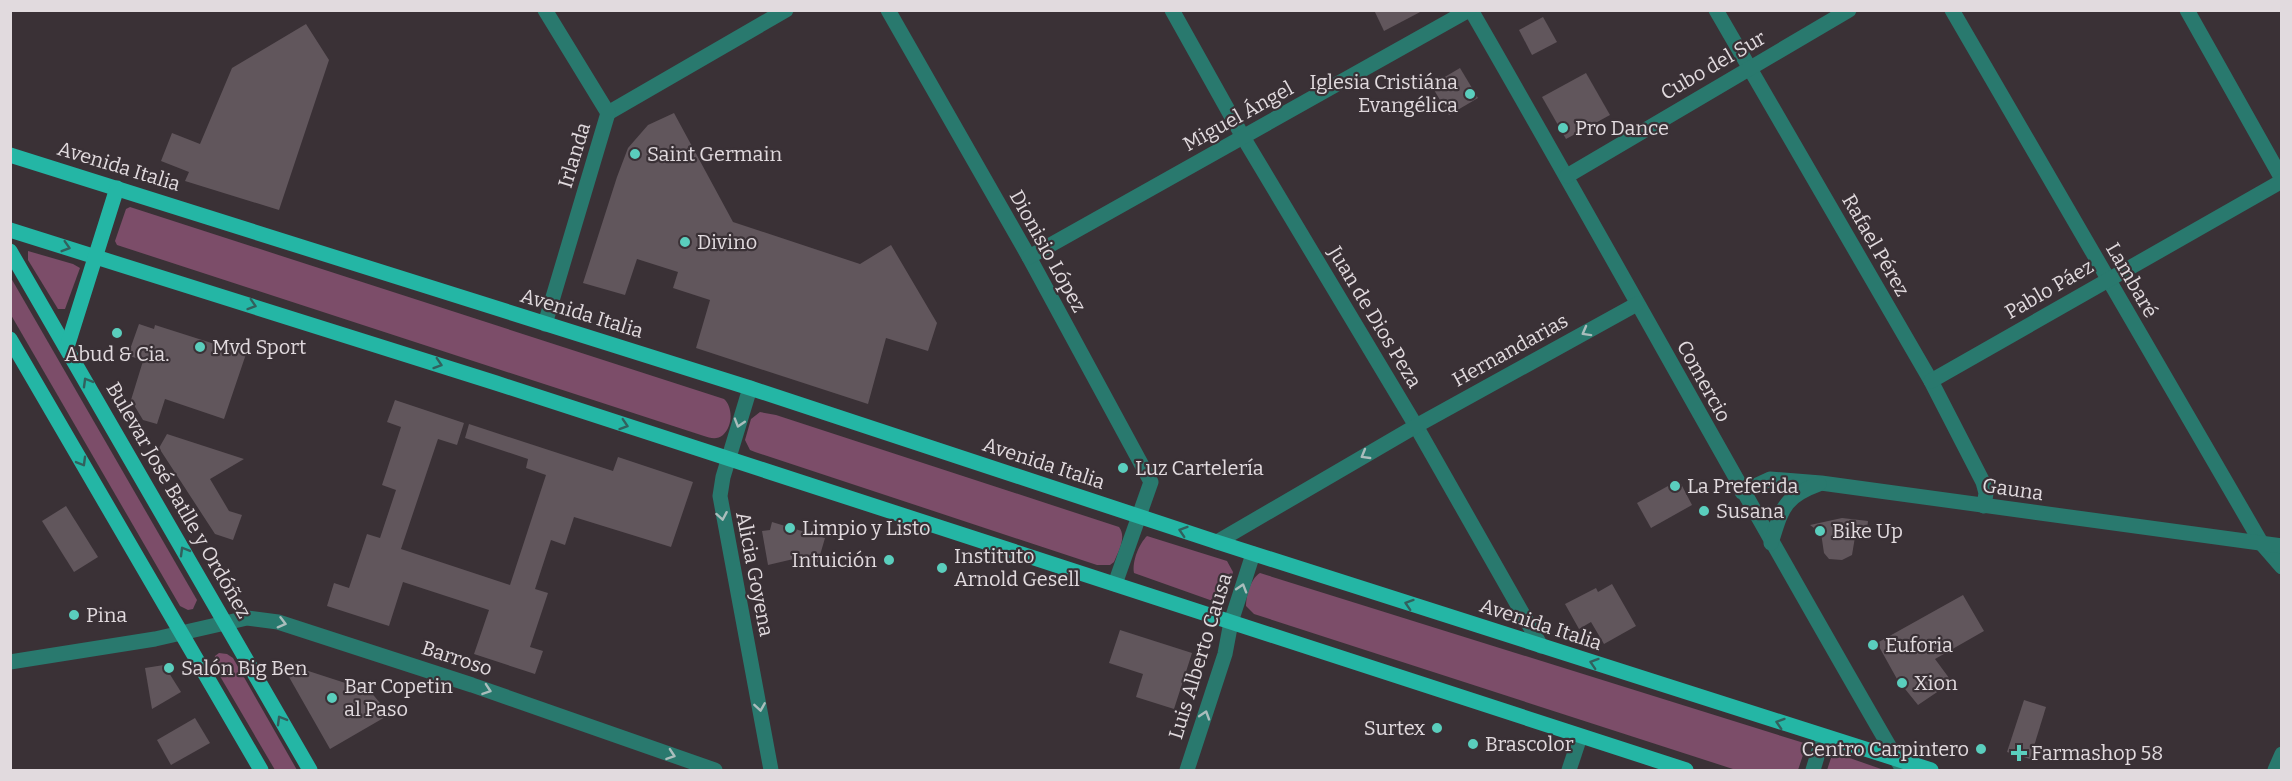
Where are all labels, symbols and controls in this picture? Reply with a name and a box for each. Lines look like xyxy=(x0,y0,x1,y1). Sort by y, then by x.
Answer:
street label: Cubo del Sur xyxy=(1656,25,1770,105)
place label: Iglesia Cristiána Evangélica xyxy=(1310,70,1458,117)
street label: Miguel Ángel xyxy=(1179,76,1297,156)
marker: Iglesia Cristiána Evangélica xyxy=(1463,87,1477,101)
place label: Pro Dance xyxy=(1575,116,1669,140)
street label: Irlanda xyxy=(553,119,595,191)
marker: Pro Dance xyxy=(1556,121,1570,135)
street label: Avenida Italia xyxy=(55,136,183,196)
place label: Saint Germain xyxy=(647,142,783,166)
marker: Saint Germain xyxy=(628,147,642,161)
street label: Dionisio López xyxy=(1005,186,1091,316)
street label: Rafael Pérez xyxy=(1837,190,1915,300)
place label: Divino xyxy=(697,230,757,254)
marker: Divino xyxy=(678,235,692,249)
street label: Lambaré xyxy=(2101,238,2163,322)
one-way arrow xyxy=(60,240,71,252)
street label: Juan de Dios Peza xyxy=(1323,241,1427,392)
street label: Pablo Páez xyxy=(2001,254,2097,324)
street label: Avenida Italia xyxy=(518,283,646,343)
one-way arrow xyxy=(246,298,257,311)
street label: Hernandarias xyxy=(1448,308,1572,392)
one-way arrow xyxy=(1581,325,1592,336)
marker: Abud & Cia. xyxy=(110,326,124,340)
place label: Mvd Sport xyxy=(212,335,306,359)
street label: Comercio xyxy=(1672,336,1736,426)
marker: Mvd Sport xyxy=(193,340,207,354)
place label: Abud & Cia. xyxy=(65,342,169,366)
one-way arrow xyxy=(432,357,443,369)
one-way arrow xyxy=(83,378,94,388)
street label: Bulevar José Batlle y Ordóñez xyxy=(101,378,257,622)
one-way arrow xyxy=(618,418,629,430)
one-way arrow xyxy=(734,418,746,428)
street label: Avenida Italia xyxy=(980,432,1108,494)
one-way arrow xyxy=(1361,448,1371,459)
one-way arrow xyxy=(75,456,87,466)
place label: Luz Cartelería xyxy=(1135,456,1264,480)
marker: Luz Cartelería xyxy=(1116,461,1130,475)
street label: Gauna xyxy=(1981,473,2045,505)
place label: La Preferida xyxy=(1687,474,1799,498)
marker: La Preferida xyxy=(1668,479,1682,493)
place label: Susana xyxy=(1716,499,1784,523)
marker: Susana xyxy=(1697,504,1711,518)
street label: Alicia Goyena xyxy=(731,509,779,639)
one-way arrow xyxy=(715,511,728,521)
place label: Limpio y Listo xyxy=(802,516,930,540)
place label: Bike Up xyxy=(1832,519,1903,543)
marker: Limpio y Listo xyxy=(783,521,797,535)
marker: Bike Up xyxy=(1813,524,1827,538)
one-way arrow xyxy=(1178,526,1189,538)
place label: Instituto Arnold Gesell xyxy=(954,544,1080,591)
one-way arrow xyxy=(179,547,191,557)
place label: Intuición xyxy=(792,548,877,572)
marker: Intuición xyxy=(882,553,896,567)
marker: Instituto Arnold Gesell xyxy=(935,561,949,575)
street label: Luis Alberto Causa xyxy=(1163,570,1237,742)
one-way arrow xyxy=(1235,583,1247,594)
street label: Avenida Italia xyxy=(1477,593,1605,655)
one-way arrow xyxy=(1404,599,1415,611)
place label: Pina xyxy=(86,603,127,627)
marker: Pina xyxy=(67,608,81,622)
one-way arrow xyxy=(276,616,286,629)
place label: Euforia xyxy=(1885,633,1953,657)
street label: Barroso xyxy=(419,635,495,681)
marker: Euforia xyxy=(1866,638,1880,652)
place label: Salón Big Ben xyxy=(181,656,308,680)
one-way arrow xyxy=(1589,658,1600,671)
marker: Salón Big Ben xyxy=(162,661,176,675)
place label: Xion xyxy=(1914,671,1958,695)
place label: Bar Copetin al Paso xyxy=(344,674,453,721)
marker: Xion xyxy=(1895,676,1909,690)
one-way arrow xyxy=(481,682,492,695)
marker: Bar Copetin al Paso xyxy=(325,691,339,705)
one-way arrow xyxy=(753,703,765,712)
one-way arrow xyxy=(1198,710,1210,721)
one-way arrow xyxy=(277,716,288,726)
place label: Surtex xyxy=(1364,716,1425,740)
one-way arrow xyxy=(1775,718,1786,730)
marker: Surtex xyxy=(1430,721,1444,735)
place label: Brascolor xyxy=(1485,732,1574,756)
marker: Brascolor xyxy=(1466,737,1480,751)
place label: Centro Carpintero xyxy=(1802,737,1969,761)
place label: Farmashop 58 xyxy=(2031,741,2163,765)
marker: Centro Carpintero xyxy=(1974,742,1988,756)
marker: Farmashop 58 xyxy=(2012,746,2026,760)
one-way arrow xyxy=(665,747,676,760)

